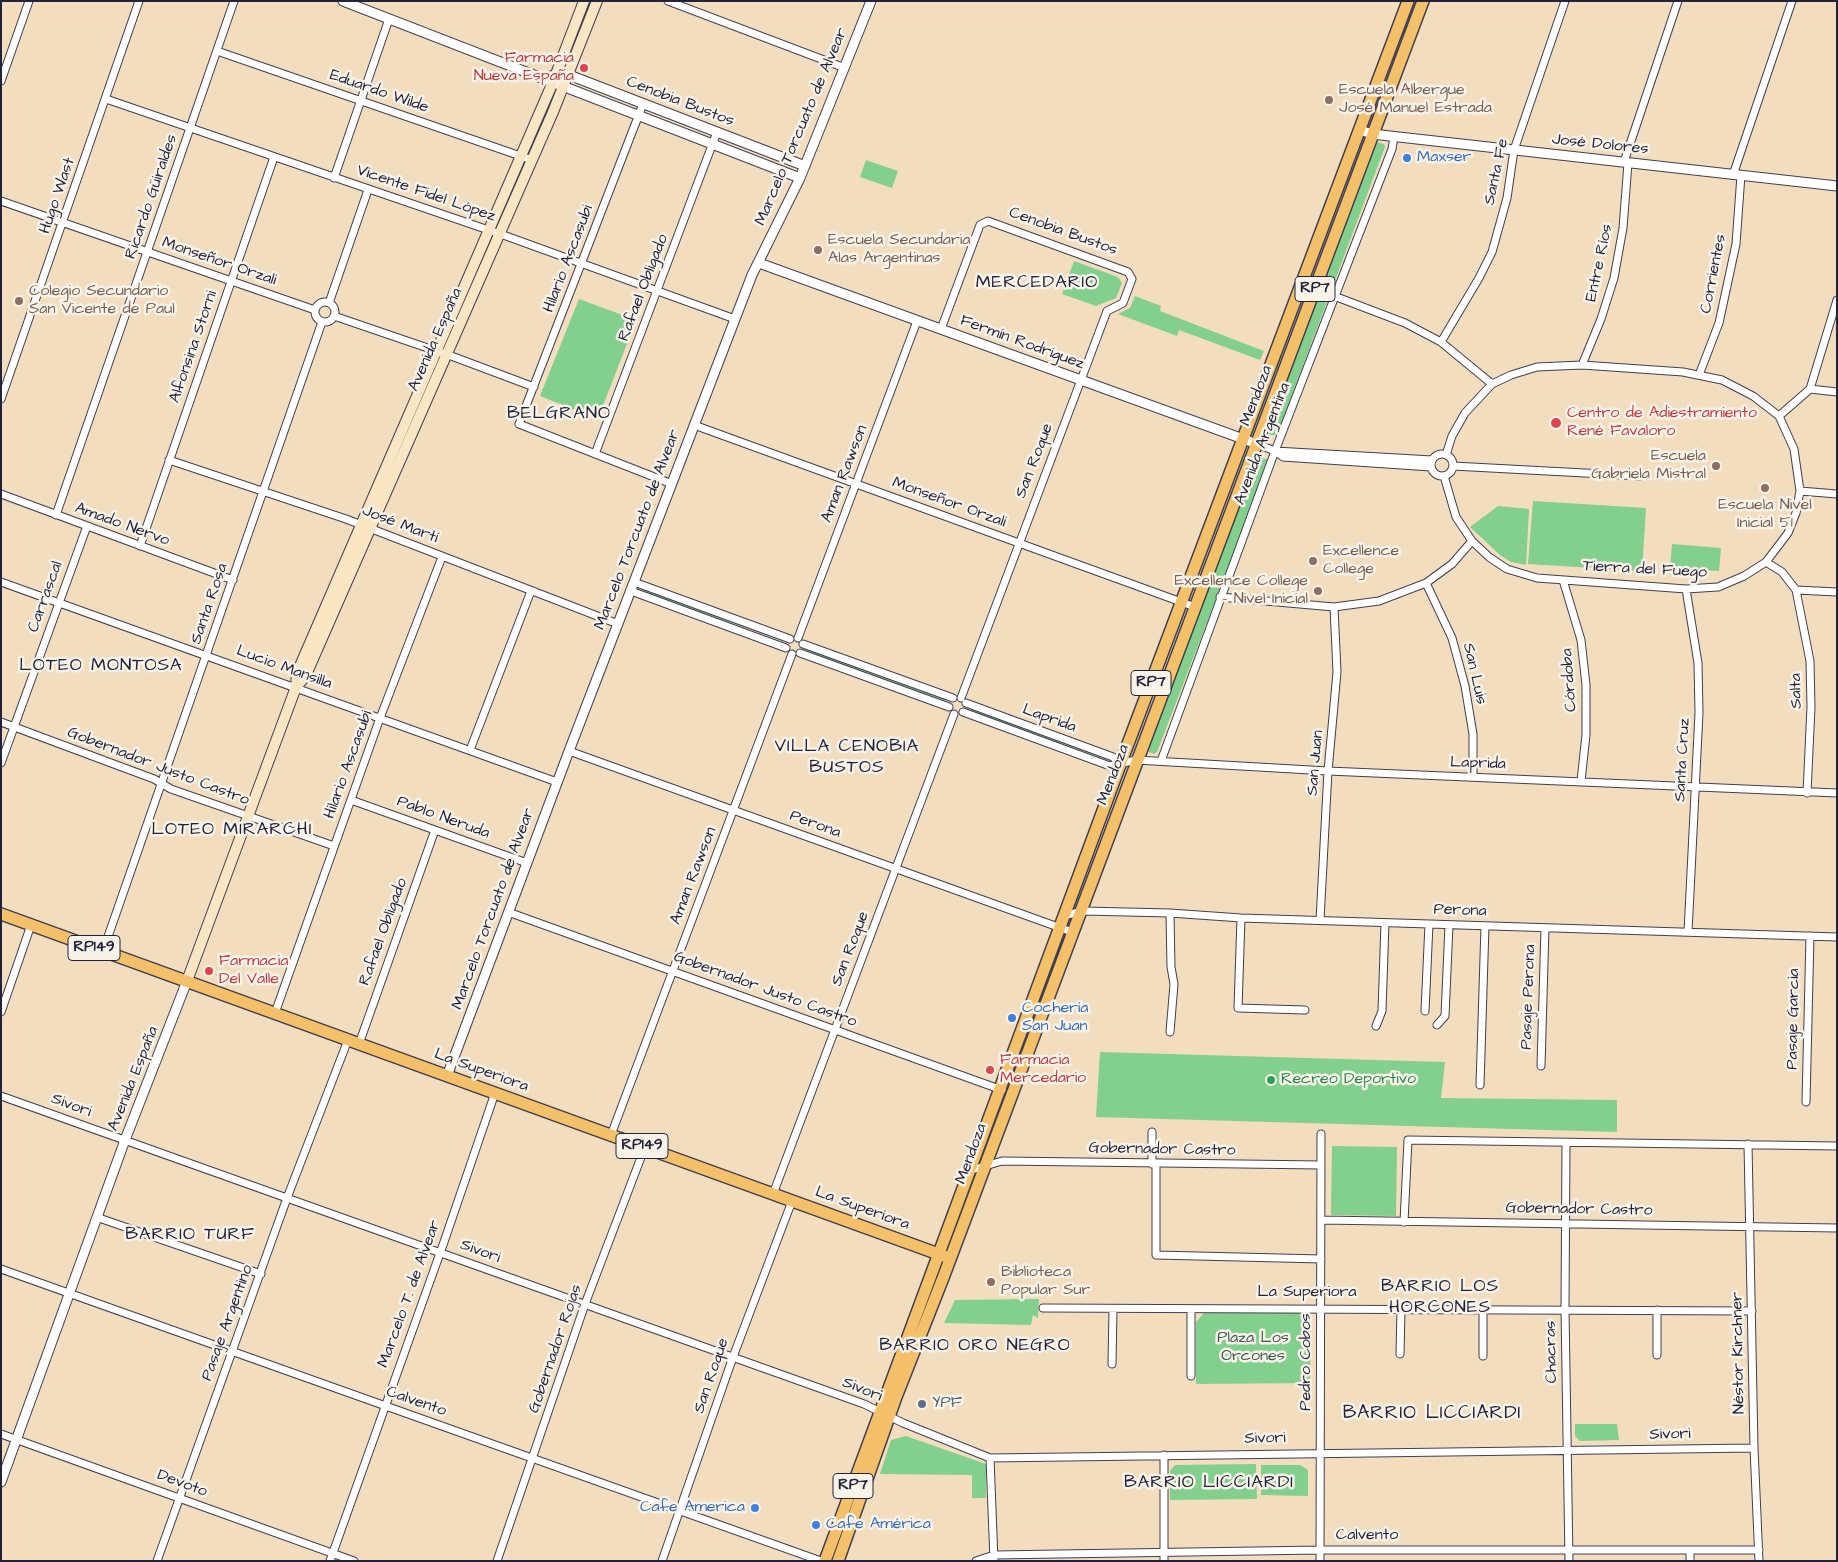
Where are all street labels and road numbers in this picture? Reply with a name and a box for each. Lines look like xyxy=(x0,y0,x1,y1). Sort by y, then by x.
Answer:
street label: Marcelo Torcuato de Alvear xyxy=(752,25,852,229)
street label: Eduardo Wilde xyxy=(327,66,431,118)
street label: Cenobia Bustos xyxy=(623,73,737,131)
street label: José Dolores xyxy=(1551,130,1649,160)
street label: Ricardo Güiraldes xyxy=(122,132,182,262)
street label: Santa Fe xyxy=(1481,137,1513,207)
street label: Hugo Wast xyxy=(36,155,80,237)
street label: Vicente Fidel López xyxy=(354,161,498,227)
street label: Hilario Ascasubi xyxy=(540,203,598,315)
street label: Cenobia Bustos xyxy=(1006,203,1120,261)
street label: Entre Ríos xyxy=(1582,223,1618,303)
street label: Rafael Obligado xyxy=(615,232,673,344)
street label: Monseñor Orzali xyxy=(159,233,279,291)
street label: Corrientes xyxy=(1697,233,1731,315)
road number: RP7 xyxy=(1295,276,1335,302)
street label: Avenida España xyxy=(405,285,467,395)
street label: Alfonsina Storni xyxy=(166,288,222,406)
street label: Fermín Rodríguez xyxy=(957,312,1087,374)
street label: Mendoza xyxy=(1237,363,1277,429)
street label: Avenida Argentina xyxy=(1231,380,1295,508)
street label: San Roque xyxy=(1012,421,1058,501)
street label: Aman Rawson xyxy=(818,423,872,525)
street label: Marcelo Torcuato de Alvear xyxy=(591,427,685,633)
street label: Monseñor Orzali xyxy=(889,474,1009,532)
street label: Amado Nervo xyxy=(72,499,172,551)
street label: José Martí xyxy=(359,502,441,548)
street label: Tierra del Fuego xyxy=(1583,557,1707,583)
street label: Carrascal xyxy=(24,559,68,635)
street label: Santa Rosa xyxy=(187,561,233,647)
street label: San Luis xyxy=(1458,641,1490,707)
street label: Lucio Mansilla xyxy=(234,642,334,694)
street label: Córdoba xyxy=(1558,648,1582,712)
road number: RP7 xyxy=(1131,670,1171,696)
street label: Salta xyxy=(1787,673,1807,709)
street label: Laprida xyxy=(1020,700,1078,738)
street label: Hilario Ascasubi xyxy=(321,708,377,822)
street label: Santa Cruz xyxy=(1671,718,1695,802)
street label: Gobernador Justo Castro xyxy=(64,723,252,811)
street label: San Juan xyxy=(1304,730,1328,796)
street label: Mendoza xyxy=(1094,742,1134,808)
street label: Laprida xyxy=(1450,753,1506,775)
street label: Pablo Neruda xyxy=(394,792,492,844)
street label: Marcelo Torcuato de Alvear xyxy=(449,806,539,1012)
street label: Perona xyxy=(787,807,843,843)
street label: Aman Rawson xyxy=(667,825,721,927)
street label: Rafael Obligado xyxy=(356,876,412,988)
street label: Perona xyxy=(1433,900,1487,922)
street label: San Roque xyxy=(828,909,874,989)
road number: RP149 xyxy=(68,936,120,960)
street label: Pasaje Perona xyxy=(1518,944,1540,1050)
street label: Gobernador Justo Castro xyxy=(671,948,859,1032)
street label: Pasaje Garcia xyxy=(1784,968,1804,1070)
street label: Avenida España xyxy=(104,1024,164,1134)
street label: La Superiora xyxy=(431,1045,531,1097)
street label: Sivori xyxy=(48,1090,94,1122)
street label: Mendoza xyxy=(952,1121,992,1187)
road number: RP149 xyxy=(616,1134,668,1158)
street label: Gobernador Castro xyxy=(1088,1139,1236,1161)
street label: La Superiora xyxy=(812,1183,912,1235)
street label: Gobernador Castro xyxy=(1505,1199,1653,1221)
street label: Marcelo T. de Alvear xyxy=(374,1218,446,1370)
street label: Sivori xyxy=(457,1236,503,1268)
street label: Pasaje Argentino xyxy=(198,1262,258,1384)
street label: Gobernador Rojas xyxy=(525,1282,587,1416)
street label: La Superiora xyxy=(1258,1283,1356,1303)
street label: Néstor Kirchner xyxy=(1728,1292,1750,1414)
street label: Pedro Cobos xyxy=(1297,1313,1317,1411)
street label: Chacras xyxy=(1542,1321,1562,1383)
street label: San Roque xyxy=(690,1336,734,1416)
street label: Sivori xyxy=(839,1373,885,1407)
street label: Calvento xyxy=(383,1383,449,1421)
street label: Sivori xyxy=(1649,1425,1691,1445)
street label: Sivori xyxy=(1244,1429,1286,1449)
street label: Devoto xyxy=(154,1466,210,1502)
road number: RP7 xyxy=(833,1474,873,1498)
street label: Calvento xyxy=(1336,1526,1398,1546)

